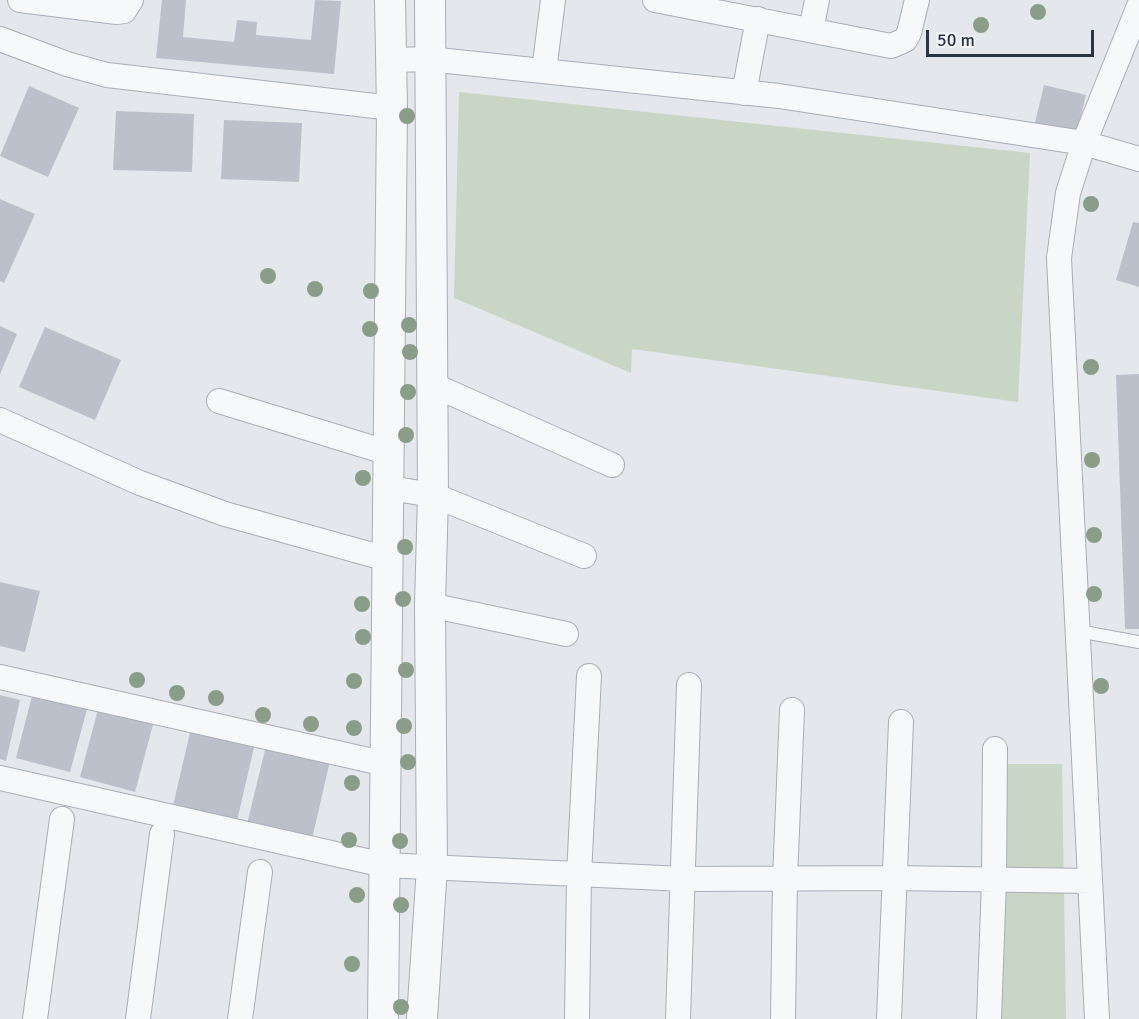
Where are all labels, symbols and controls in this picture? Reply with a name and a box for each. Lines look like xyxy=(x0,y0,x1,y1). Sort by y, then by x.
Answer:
scale bar xyxy=(929,18,1097,56)
text: 50 m xyxy=(937,29,975,51)

